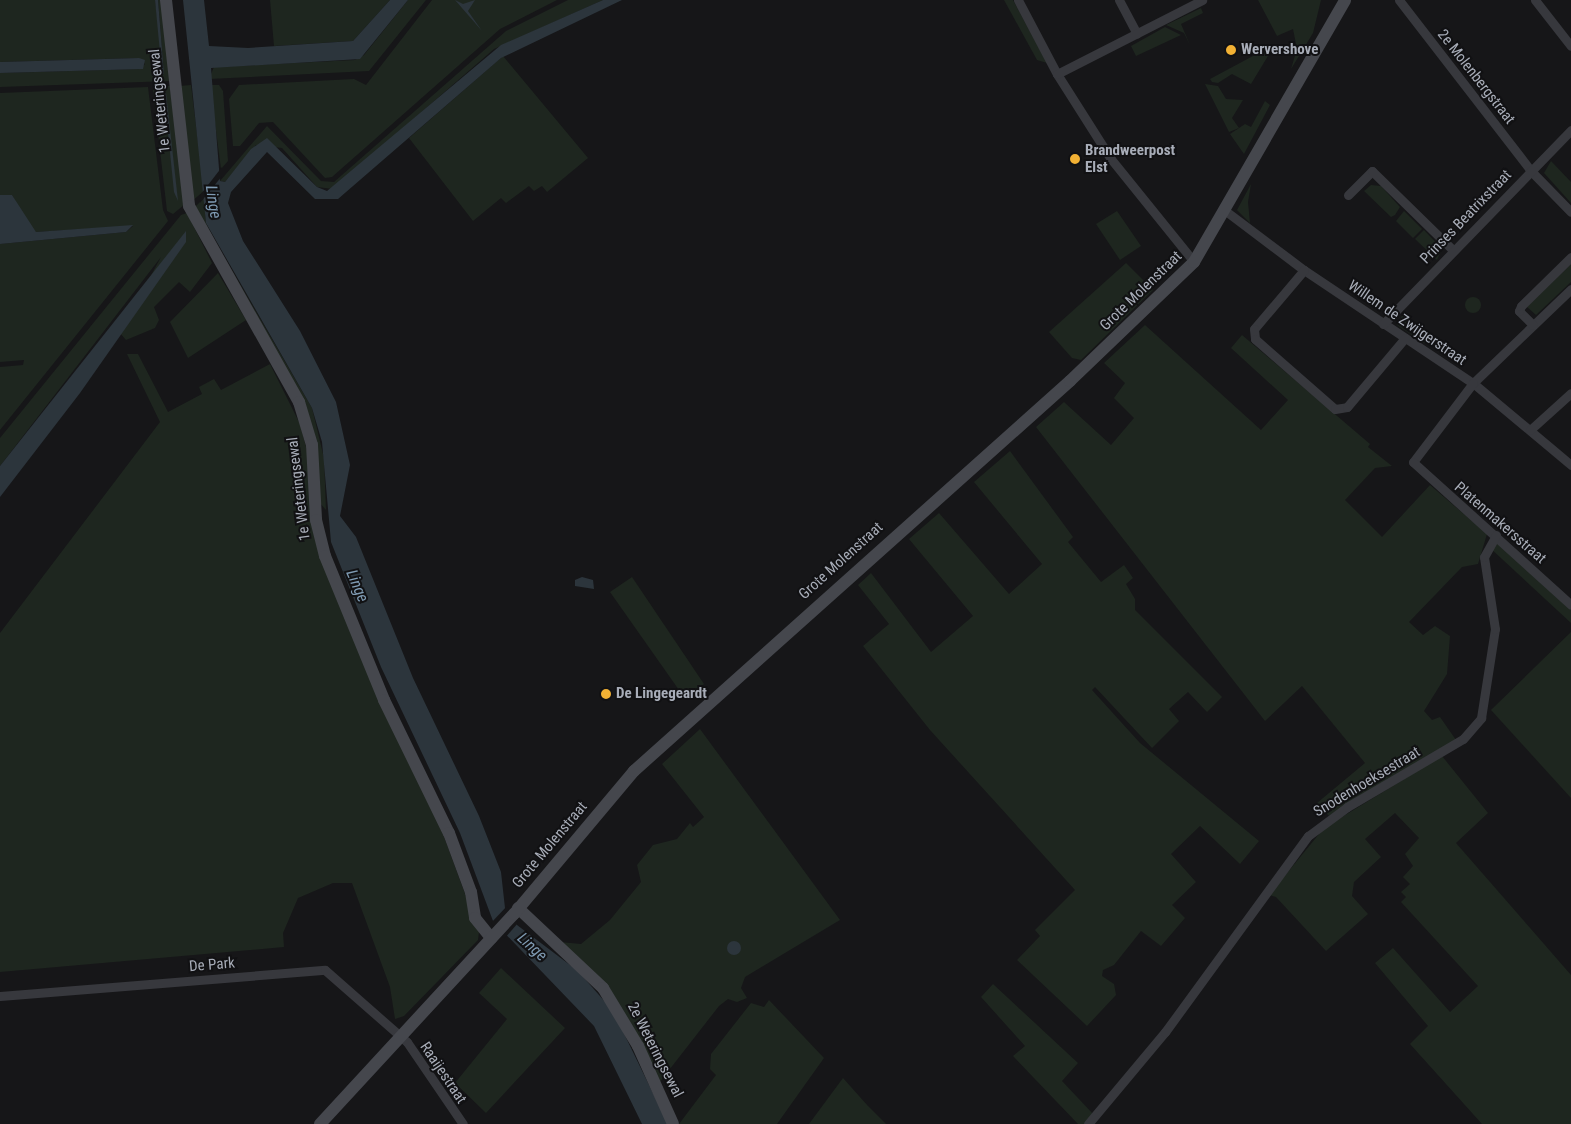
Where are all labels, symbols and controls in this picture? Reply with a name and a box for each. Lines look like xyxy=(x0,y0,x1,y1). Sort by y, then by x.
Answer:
street label: 2e Molenbergstraat xyxy=(1433,26,1519,128)
place label: Wervershove xyxy=(1241,41,1318,59)
marker: Wervershove xyxy=(1225,44,1237,56)
street label: 1e Weteringsewal xyxy=(146,48,174,154)
place label: Brandweerpost Elst xyxy=(1085,141,1175,176)
marker: Brandweerpost Elst xyxy=(1069,153,1081,165)
street label: Prinses Beatrixstraat xyxy=(1417,166,1515,268)
water label: Linge xyxy=(201,184,225,220)
street label: Grote Molenstraat xyxy=(1096,247,1186,335)
street label: Willem de Zwijgerstraat xyxy=(1344,277,1470,369)
street label: 1e Weteringsewal xyxy=(284,436,314,542)
street label: Platenmakersstraat xyxy=(1450,478,1550,568)
street label: Grote Molenstraat xyxy=(795,519,887,603)
water label: Linge xyxy=(342,567,372,605)
place label: De Lingegeardt xyxy=(616,685,707,703)
marker: De Lingegeardt xyxy=(600,688,612,700)
street label: Snodenhoeksestraat xyxy=(1310,743,1424,821)
street label: Grote Molenstraat xyxy=(509,798,591,892)
water label: Linge xyxy=(513,929,551,965)
street label: De Park xyxy=(188,954,236,976)
street label: 2e Weteringsewal xyxy=(623,999,687,1101)
street label: Raaijestraat xyxy=(416,1039,470,1107)

